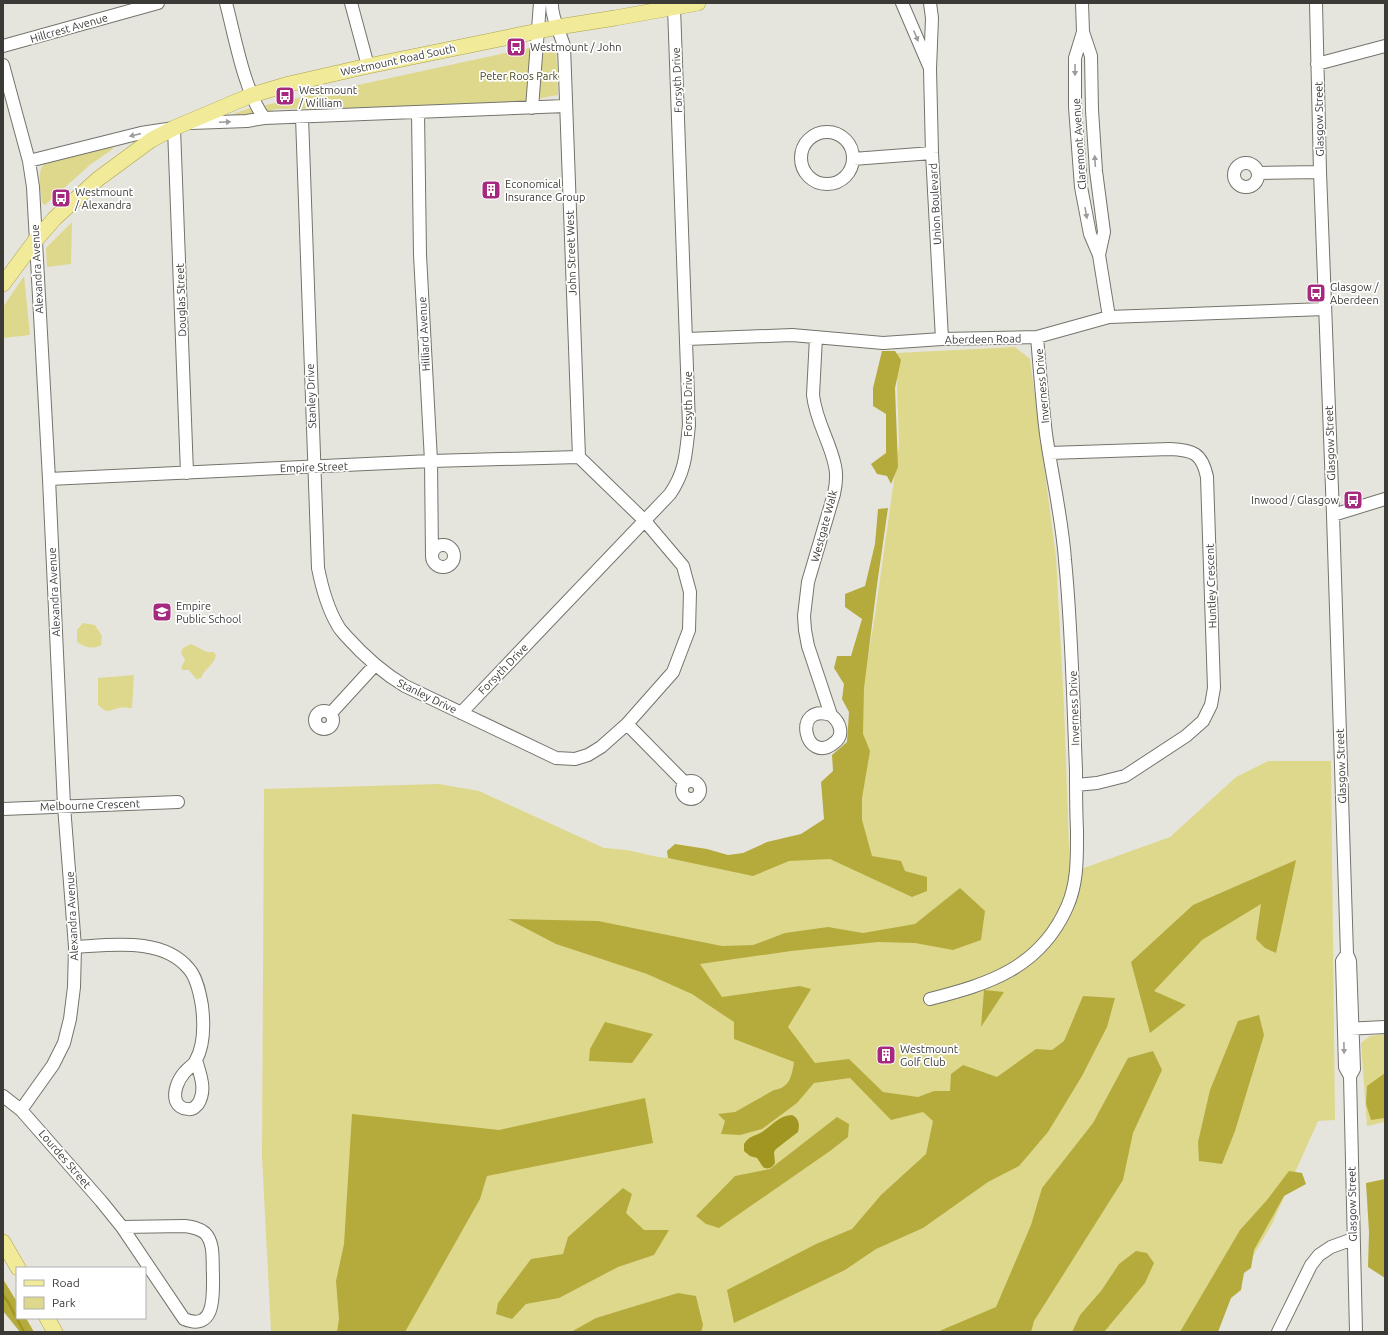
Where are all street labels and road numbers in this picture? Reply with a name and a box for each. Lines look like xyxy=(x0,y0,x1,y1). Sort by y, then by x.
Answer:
street label: Hillcrest Avenue xyxy=(29,11,109,45)
street label: Westmount Road South xyxy=(339,42,457,78)
street label: Forsyth Drive xyxy=(670,47,684,113)
street label: Glasgow Street xyxy=(1312,81,1326,157)
street label: Claremont Avenue xyxy=(1070,98,1088,190)
street label: Union Boulevard xyxy=(927,163,943,245)
street label: John Street West xyxy=(563,209,578,296)
street label: Alexandra Avenue xyxy=(29,224,45,314)
street label: Douglas Street xyxy=(174,262,188,337)
street label: Hilliard Avenue xyxy=(416,296,432,372)
street label: Aberdeen Road xyxy=(945,332,1021,346)
street label: Inverness Drive xyxy=(1033,348,1051,424)
street label: Stanley Drive xyxy=(304,363,318,429)
street label: Forsyth Drive xyxy=(682,371,694,437)
street label: Glasgow Street xyxy=(1323,405,1337,481)
street label: Empire Street xyxy=(280,460,349,474)
street label: Westgate Walk xyxy=(809,488,839,563)
street label: Huntley Crescent xyxy=(1203,543,1218,629)
street label: Alexandra Avenue xyxy=(46,547,62,637)
street label: Forsyth Drive xyxy=(476,641,530,697)
street label: Inverness Drive xyxy=(1067,670,1081,746)
street label: Stanley Drive xyxy=(395,676,459,716)
street label: Glasgow Street xyxy=(1334,728,1348,804)
street label: Melbourne Crescent xyxy=(40,797,141,813)
street label: Alexandra Avenue xyxy=(64,871,80,961)
street label: Lourdes Street xyxy=(37,1128,94,1191)
street label: Glasgow Street xyxy=(1345,1166,1359,1242)

